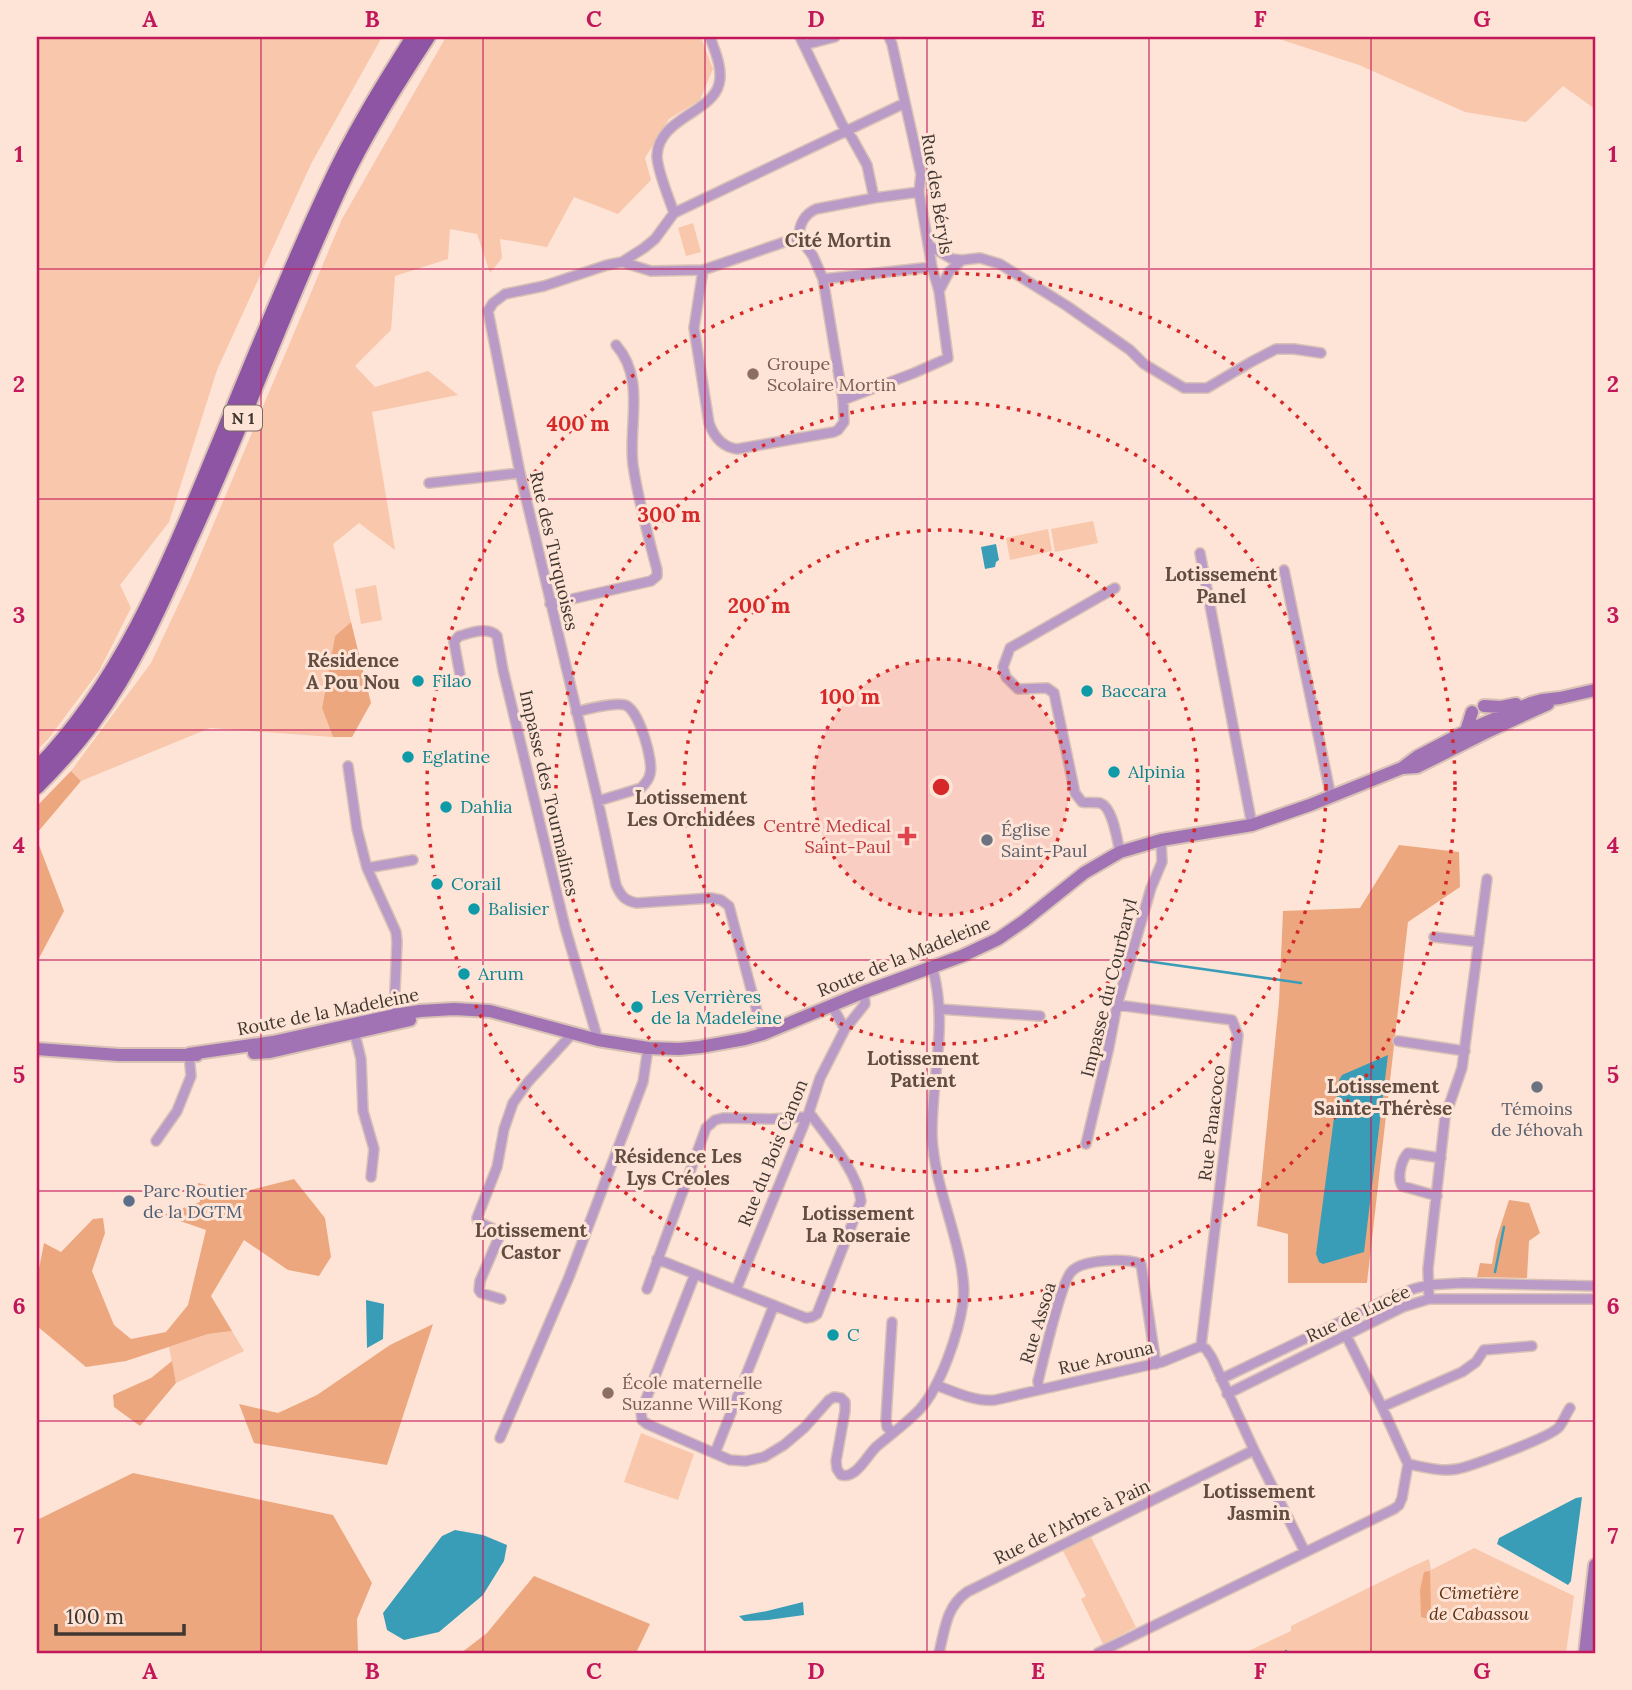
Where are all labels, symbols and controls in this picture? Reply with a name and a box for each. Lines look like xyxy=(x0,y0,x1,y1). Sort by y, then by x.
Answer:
text: A xyxy=(142,4,158,33)
text: B xyxy=(364,4,380,33)
text: C xyxy=(586,4,602,33)
text: D xyxy=(807,4,825,33)
text: E xyxy=(1031,4,1045,33)
text: F xyxy=(1253,4,1267,33)
text: G xyxy=(1473,4,1491,33)
street label: Rue des Béryls xyxy=(917,132,958,256)
text: 1 xyxy=(14,139,24,168)
text: 1 xyxy=(1608,139,1618,168)
district label: Cité Mortin xyxy=(785,228,891,252)
place label: Groupe Scolaire Mortin xyxy=(767,352,896,396)
marker: Groupe Scolaire Mortin xyxy=(745,366,761,382)
text: 2 xyxy=(13,369,25,398)
text: 2 xyxy=(1607,369,1619,398)
road number: N 1 xyxy=(224,406,262,430)
text: 400 m xyxy=(546,410,610,437)
street label: Rue des Turquoises xyxy=(525,469,584,633)
text: 300 m xyxy=(637,501,701,528)
district label: Lotissement Panel xyxy=(1165,562,1278,608)
text: 200 m xyxy=(728,592,790,619)
text: 3 xyxy=(13,600,25,629)
text: 3 xyxy=(1607,600,1619,629)
district label: Résidence A Pou Nou xyxy=(306,648,400,694)
place label: Filao xyxy=(432,669,472,692)
marker: Filao xyxy=(410,673,426,689)
place label: Baccara xyxy=(1101,679,1167,702)
text: 100 m xyxy=(820,683,880,710)
marker: Baccara xyxy=(1079,683,1095,699)
street label: Impasse des Tourmalines xyxy=(515,688,584,898)
place label: Eglatine xyxy=(422,745,490,768)
marker: Eglatine xyxy=(400,749,416,765)
place label: Alpinia xyxy=(1127,760,1185,783)
marker: Alpinia xyxy=(1106,764,1122,780)
centre of rings xyxy=(929,775,953,799)
district label: Lotissement Les Orchidées xyxy=(627,785,755,831)
place label: Dahlia xyxy=(460,795,513,818)
marker: Dahlia xyxy=(438,799,454,815)
place label: Centre Medical Saint-Paul xyxy=(763,814,891,858)
place label: Église Saint-Paul xyxy=(1001,818,1088,862)
marker: Centre Medical Saint-Paul xyxy=(897,826,917,846)
text: 4 xyxy=(13,830,25,859)
text: 4 xyxy=(1607,830,1619,859)
marker: Église Saint-Paul xyxy=(979,832,995,848)
place label: Corail xyxy=(451,872,501,895)
marker: Corail xyxy=(429,876,445,892)
street label: Impasse du Courbaryl xyxy=(1075,896,1142,1080)
place label: Balisier xyxy=(488,897,550,920)
marker: Balisier xyxy=(466,901,482,917)
street label: Route de la Madeleine xyxy=(814,911,994,1002)
place label: Arum xyxy=(477,962,524,985)
marker: Arum xyxy=(456,966,472,982)
street label: Route de la Madeleine xyxy=(235,983,421,1040)
place label: Les Verrières de la Madeleine xyxy=(651,985,782,1029)
marker: Les Verrières de la Madeleine xyxy=(629,999,645,1015)
district label: Lotissement Patient xyxy=(867,1046,980,1092)
text: 5 xyxy=(13,1060,25,1089)
text: 5 xyxy=(1607,1060,1619,1089)
street label: Rue Panacoco xyxy=(1193,1064,1230,1182)
district label: Lotissement Sainte-Thérèse xyxy=(1314,1074,1452,1120)
street label: Rue du Bois Canon xyxy=(732,1076,813,1230)
marker: Témoins de Jéhovah xyxy=(1529,1079,1545,1095)
place label: Témoins de Jéhovah xyxy=(1491,1097,1583,1141)
district label: Résidence Les Lys Créoles xyxy=(614,1144,742,1190)
place label: Parc Routier de la DGTM xyxy=(143,1179,247,1223)
marker: Parc Routier de la DGTM xyxy=(121,1193,137,1209)
district label: Lotissement La Roseraie xyxy=(802,1201,915,1247)
district label: Lotissement Castor xyxy=(475,1218,588,1264)
street label: Rue Assoa xyxy=(1014,1279,1061,1367)
street label: Rue de Lucée xyxy=(1302,1279,1414,1348)
text: 6 xyxy=(12,1291,26,1320)
text: 6 xyxy=(1606,1291,1620,1320)
place label: C xyxy=(847,1323,860,1346)
marker: C xyxy=(825,1327,841,1343)
street label: Rue Arouna xyxy=(1056,1335,1156,1380)
place label: École maternelle Suzanne Will-Kong xyxy=(622,1371,783,1415)
marker: École maternelle Suzanne Will-Kong xyxy=(600,1385,616,1401)
street label: Rue de l'Arbre à Pain xyxy=(990,1474,1154,1569)
district label: Lotissement Jasmin xyxy=(1203,1479,1316,1525)
text: 7 xyxy=(14,1521,25,1550)
text: 7 xyxy=(1608,1521,1619,1550)
park label: Cimetière de Cabassou xyxy=(1429,1581,1529,1625)
scale bar xyxy=(56,1592,184,1636)
text: 100 m xyxy=(66,1603,124,1630)
text: A xyxy=(142,1656,158,1685)
text: B xyxy=(364,1656,380,1685)
text: C xyxy=(586,1656,602,1685)
text: D xyxy=(807,1656,825,1685)
text: E xyxy=(1031,1656,1045,1685)
text: F xyxy=(1253,1656,1267,1685)
text: G xyxy=(1473,1656,1491,1685)

